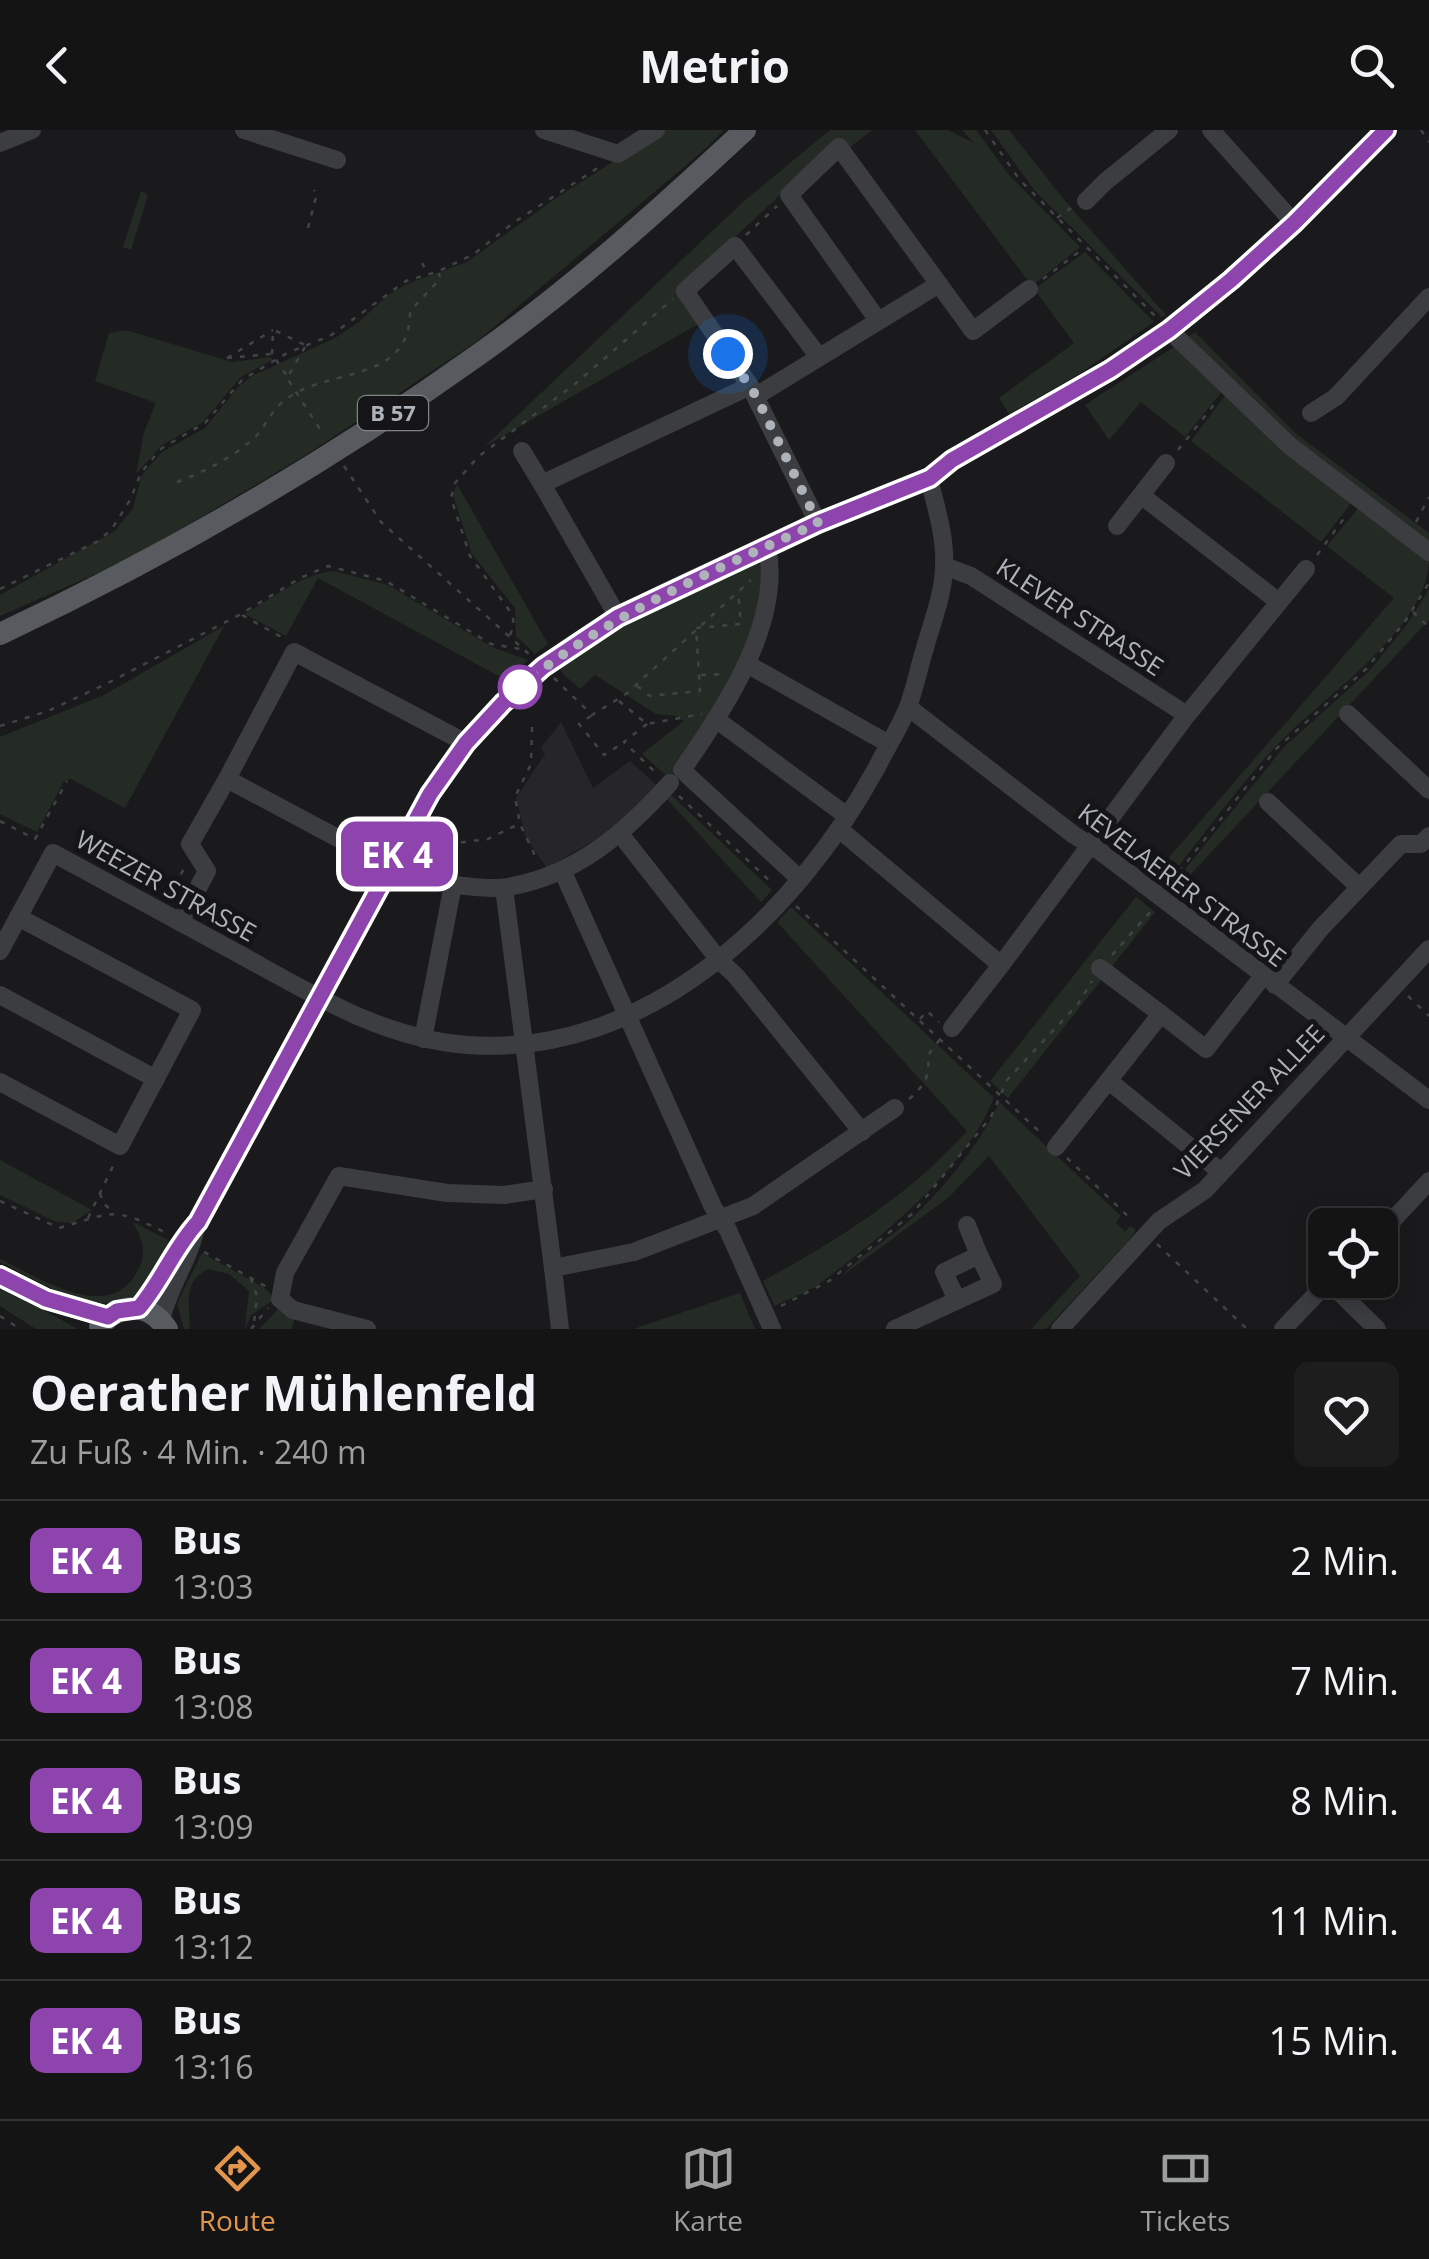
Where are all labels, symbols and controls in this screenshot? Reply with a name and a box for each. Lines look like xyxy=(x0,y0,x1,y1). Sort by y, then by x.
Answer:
text: Metrio xyxy=(639,35,790,96)
icon: back xyxy=(30,38,85,93)
icon: search xyxy=(1344,38,1399,93)
your location xyxy=(703,329,753,379)
road number: B 57 xyxy=(358,396,428,430)
street label: KLEVER STRASSE xyxy=(990,549,1171,683)
unlabelled marker xyxy=(499,666,541,708)
street label: KEVELAERER STRASSE xyxy=(1072,795,1293,974)
street label: WEEZER STRASSE xyxy=(70,822,263,949)
line badge: EK 4 xyxy=(327,822,467,886)
text: EK 4 xyxy=(361,831,433,878)
street label: VIERSENER ALLEE xyxy=(1165,1016,1331,1186)
map controls xyxy=(1308,1208,1398,1298)
button: locate xyxy=(1308,1208,1398,1298)
text: Oerather Mühlenfeld xyxy=(30,1360,537,1425)
button: heart xyxy=(1294,1362,1399,1467)
text: Zu Fuß · 4 Min. · 240 m xyxy=(30,1430,367,1473)
text: Bus xyxy=(172,1513,241,1565)
text: 2 Min. xyxy=(1290,1534,1399,1586)
text: EK 4 xyxy=(50,1537,122,1584)
text: 13:03 xyxy=(172,1565,254,1608)
text: Bus xyxy=(172,1633,241,1685)
text: 7 Min. xyxy=(1290,1654,1399,1706)
text: EK 4 xyxy=(50,1657,122,1704)
text: 13:08 xyxy=(172,1685,254,1728)
text: Bus xyxy=(172,1753,241,1805)
text: 8 Min. xyxy=(1290,1774,1399,1826)
text: EK 4 xyxy=(50,1777,122,1824)
text: 13:09 xyxy=(172,1805,254,1848)
text: Bus xyxy=(172,1873,241,1925)
text: 11 Min. xyxy=(1269,1894,1399,1946)
text: EK 4 xyxy=(50,1897,122,1944)
text: 13:12 xyxy=(172,1925,254,1968)
text: Bus xyxy=(172,1993,241,2045)
text: 15 Min. xyxy=(1269,2014,1399,2066)
text: EK 4 xyxy=(50,2017,122,2064)
text: 13:16 xyxy=(172,2045,254,2088)
tab: Route xyxy=(199,2141,276,2239)
tab: Karte xyxy=(673,2141,743,2239)
tab: Tickets xyxy=(1141,2141,1230,2239)

